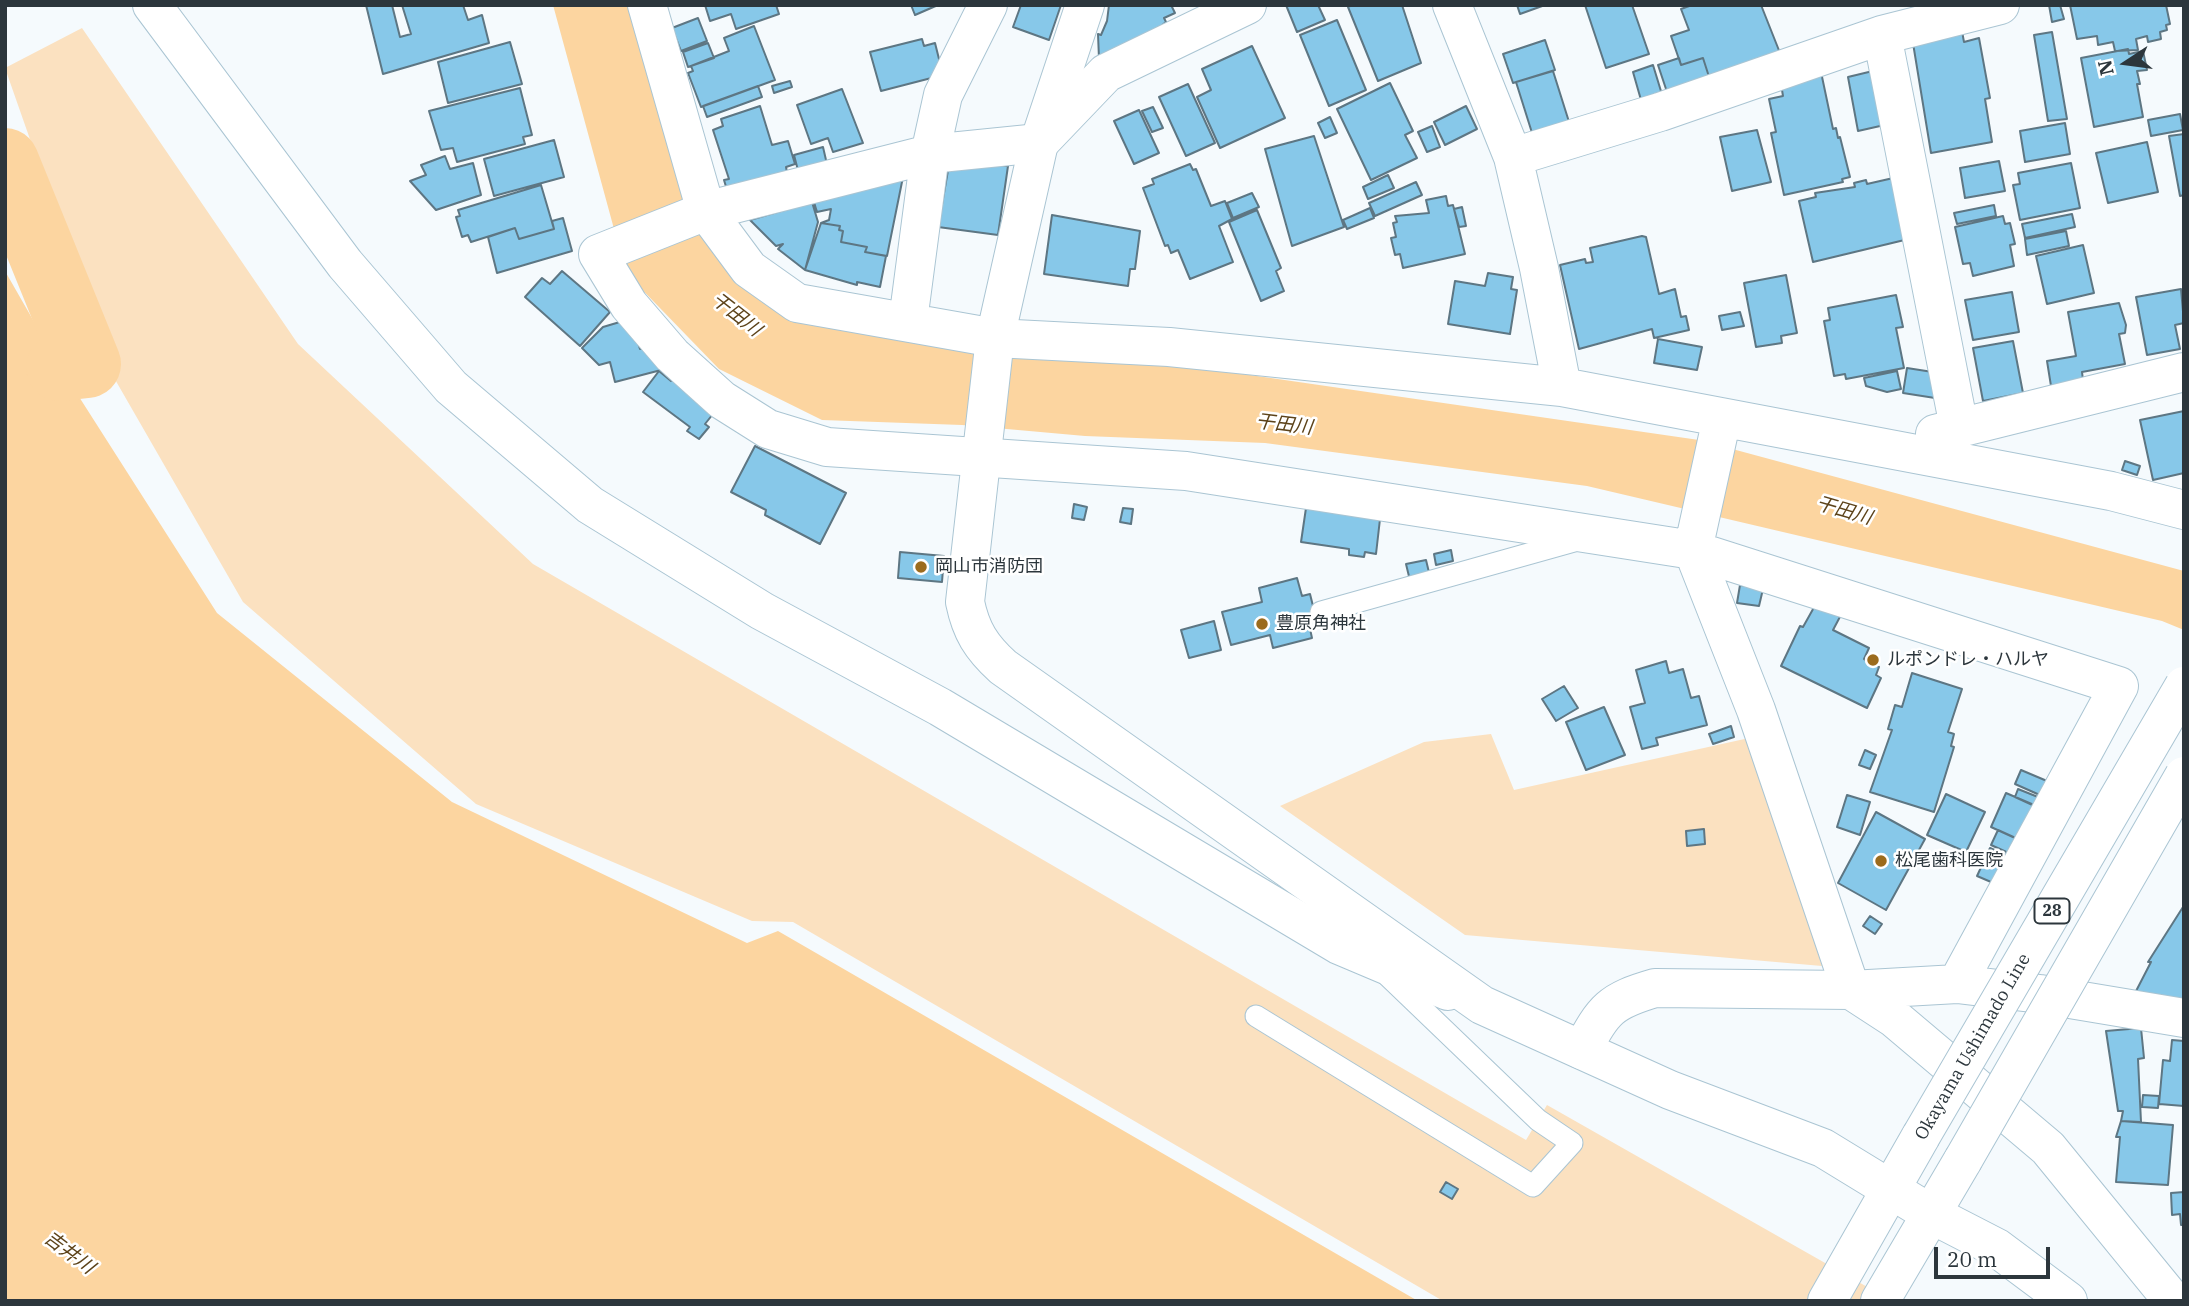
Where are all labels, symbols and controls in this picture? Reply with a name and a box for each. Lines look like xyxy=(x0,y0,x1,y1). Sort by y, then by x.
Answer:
north arrow xyxy=(2091,28,2161,98)
text: N xyxy=(2092,58,2119,78)
water label: 干田川 xyxy=(707,288,765,342)
water label: 干田川 xyxy=(1254,410,1314,440)
water label: 干田川 xyxy=(1813,492,1875,530)
place label: 岡山市消防団 xyxy=(935,556,1043,578)
marker: 岡山市消防団 xyxy=(913,559,929,575)
place label: 豊原角神社 xyxy=(1276,613,1366,635)
marker: 豊原角神社 xyxy=(1254,616,1270,632)
place label: ルポンドレ・ハルヤ xyxy=(1887,649,2049,671)
marker: ルポンドレ・ハルヤ xyxy=(1865,652,1881,668)
place label: 松尾歯科医院 xyxy=(1895,850,2003,872)
marker: 松尾歯科医院 xyxy=(1873,853,1889,869)
road number: 28 xyxy=(2035,898,2070,923)
street label: Okayama Ushimado Line xyxy=(1911,950,2035,1144)
water label: 吉井川 xyxy=(39,1227,99,1279)
scale bar xyxy=(1937,1232,2052,1276)
text: 20 m xyxy=(1947,1245,1997,1273)

